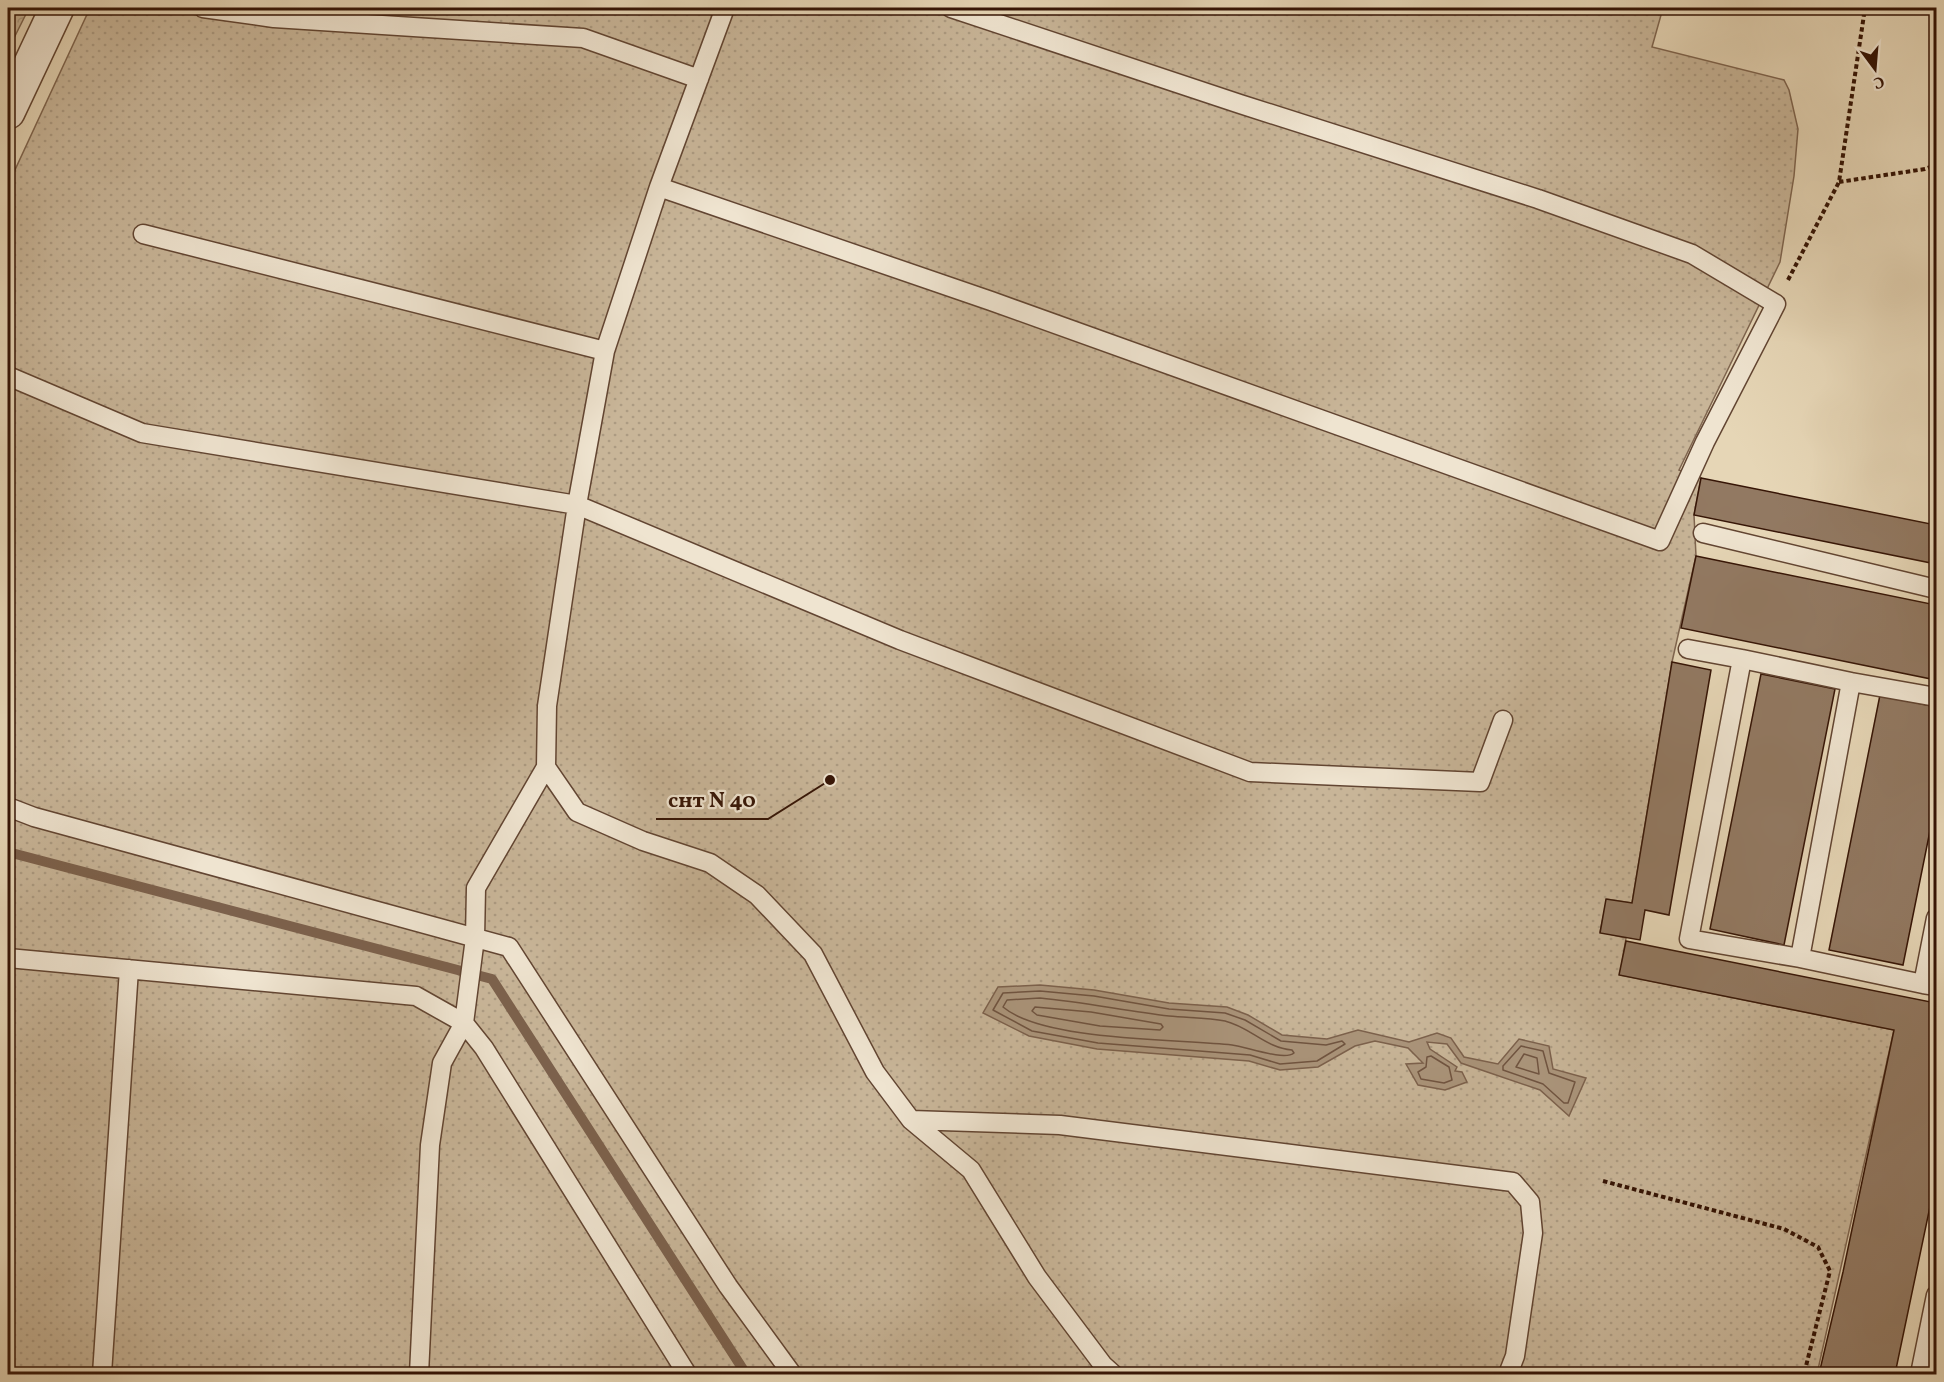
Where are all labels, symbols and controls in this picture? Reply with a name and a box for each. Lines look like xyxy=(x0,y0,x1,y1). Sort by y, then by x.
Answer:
north arrow xyxy=(1845,39,1905,99)
text: С xyxy=(1871,70,1887,93)
callout: снт N 40 xyxy=(656,779,768,819)
text: снт N 40 xyxy=(668,786,756,817)

